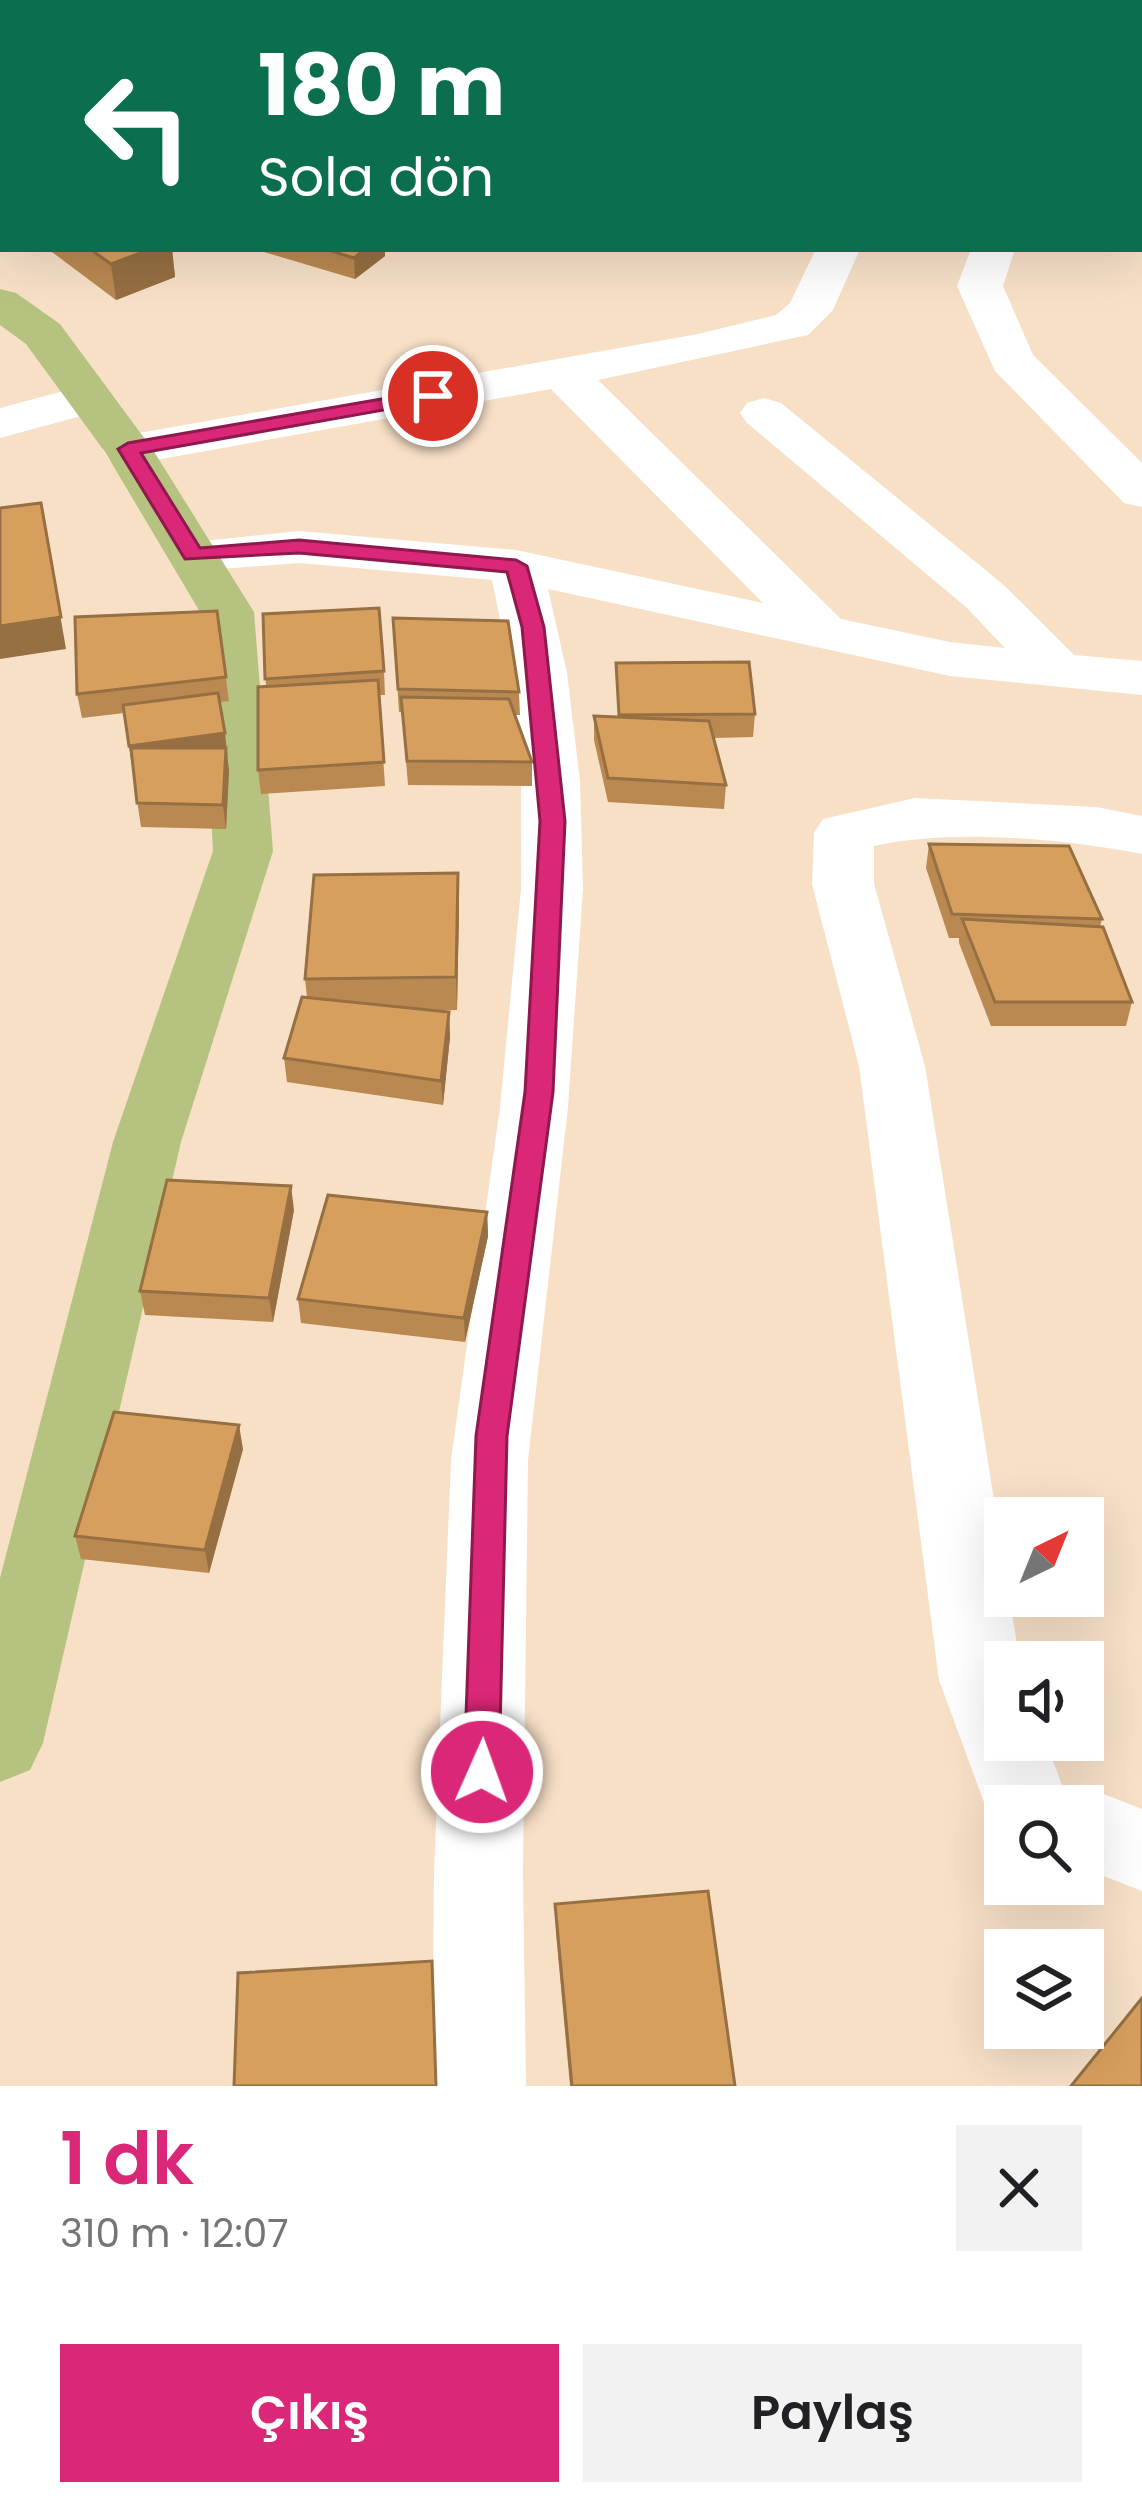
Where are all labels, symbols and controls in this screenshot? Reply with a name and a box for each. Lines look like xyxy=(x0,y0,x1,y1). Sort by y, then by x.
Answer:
text: 180 m xyxy=(258,27,506,144)
icon: left xyxy=(60,48,216,204)
text: Sola dön xyxy=(258,139,494,215)
pin xyxy=(382,345,484,447)
icon: arrive xyxy=(400,363,466,429)
north arrow xyxy=(984,1497,1104,1617)
map controls xyxy=(984,1497,1104,2049)
button: sound xyxy=(984,1641,1104,1761)
position arrow xyxy=(419,1709,545,1835)
button: search xyxy=(984,1785,1104,1905)
button: layers xyxy=(984,1929,1104,2049)
text: 1 dk xyxy=(60,2108,194,2209)
button: close xyxy=(956,2125,1082,2251)
text: 310 m · 12:07 xyxy=(60,2206,289,2261)
button: Çıkış xyxy=(60,2344,559,2482)
button: Paylaş xyxy=(583,2344,1082,2482)

